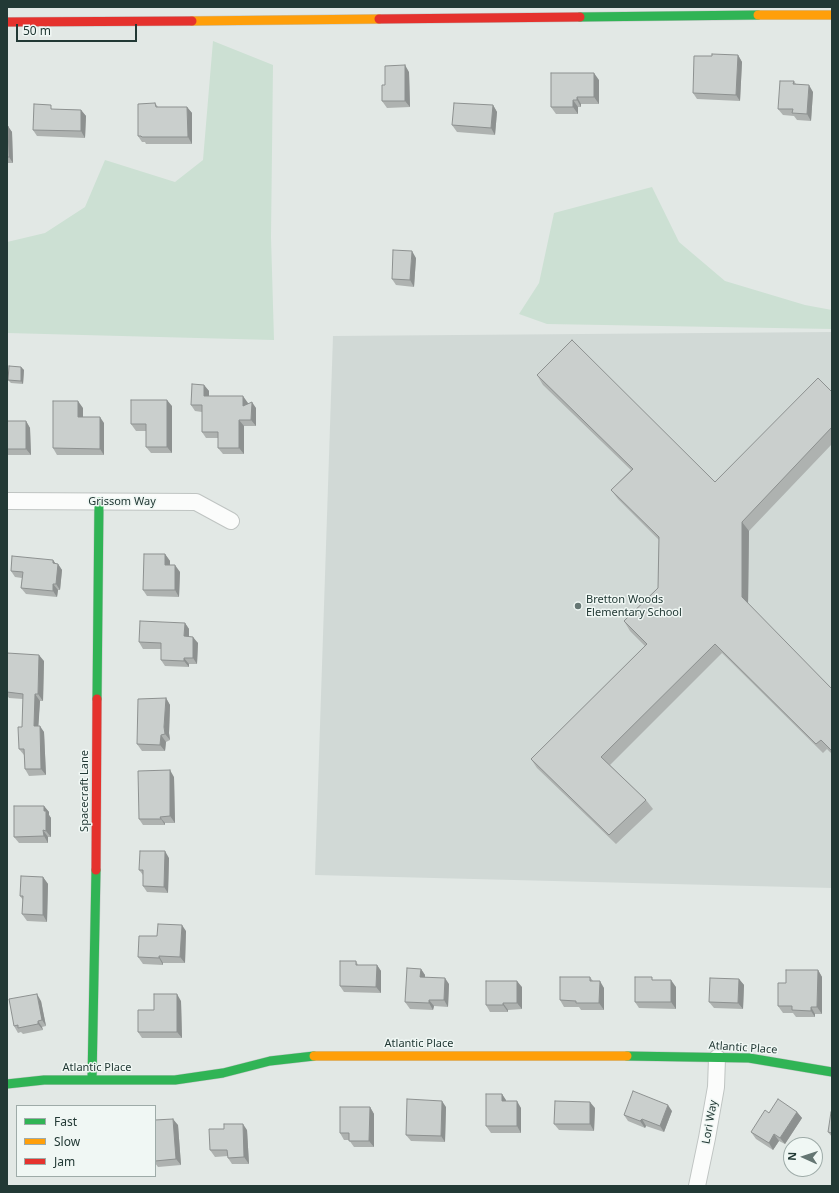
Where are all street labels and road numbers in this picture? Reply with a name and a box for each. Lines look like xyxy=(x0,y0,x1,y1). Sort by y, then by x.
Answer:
street label: Grissom Way xyxy=(88,495,156,509)
street label: Spacecraft Lane xyxy=(78,750,92,832)
street label: Atlantic Place xyxy=(385,1037,453,1051)
street label: Atlantic Place xyxy=(708,1039,778,1057)
street label: Atlantic Place xyxy=(63,1061,131,1075)
street label: Lori Way xyxy=(700,1099,720,1145)

